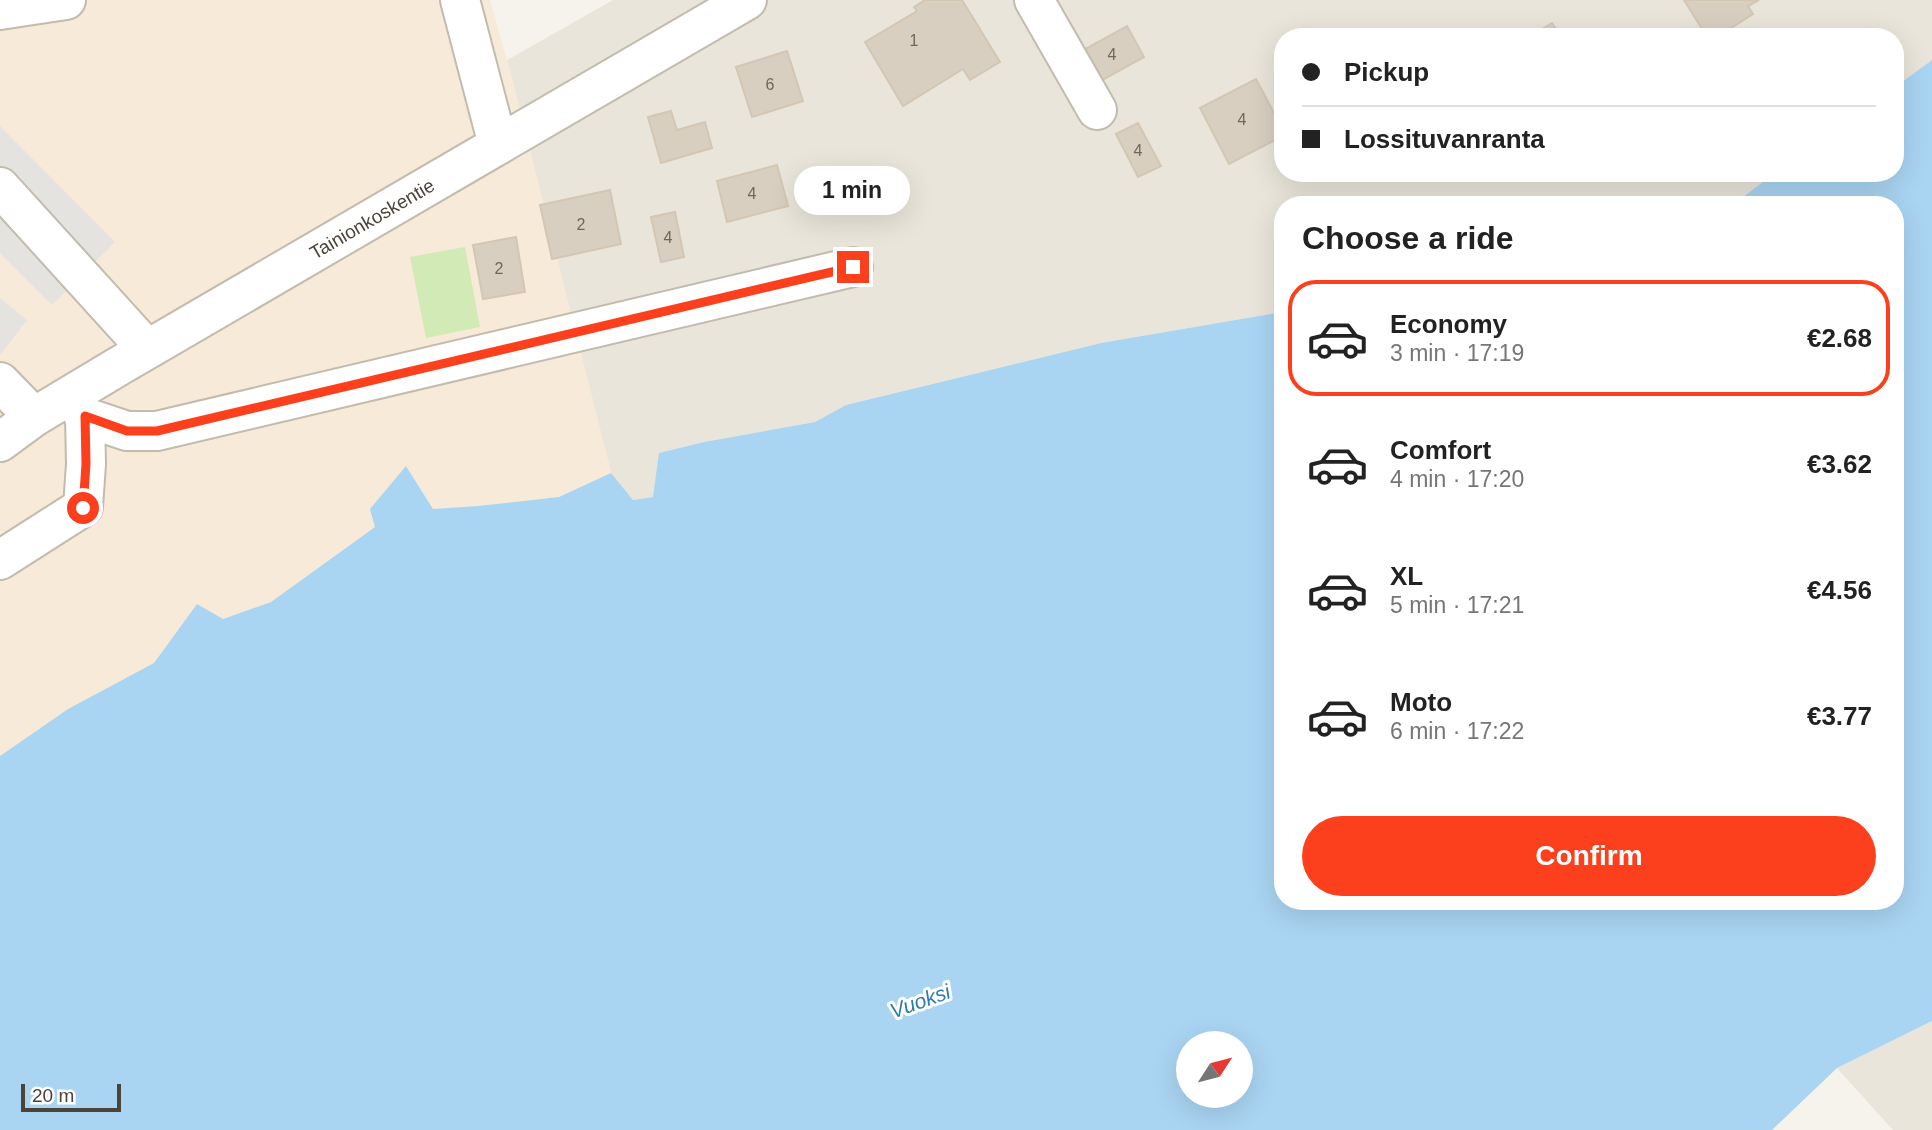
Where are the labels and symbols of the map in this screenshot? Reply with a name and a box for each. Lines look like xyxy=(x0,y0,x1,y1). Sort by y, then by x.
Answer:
house number: 1 xyxy=(910,32,919,49)
house number: 4 xyxy=(1108,46,1117,63)
house number: 6 xyxy=(766,76,775,93)
house number: 4 xyxy=(1238,111,1247,128)
house number: 4 xyxy=(1134,142,1143,159)
callout: 1 min xyxy=(795,166,911,215)
street label: Tainionkoskentie xyxy=(306,174,438,263)
house number: 4 xyxy=(748,185,757,202)
house number: 2 xyxy=(577,216,586,233)
house number: 4 xyxy=(664,229,673,246)
route end xyxy=(837,251,869,283)
house number: 2 xyxy=(495,260,504,277)
route start xyxy=(67,492,99,524)
water label: Vuoksi xyxy=(887,979,955,1023)
north arrow xyxy=(1176,1031,1253,1108)
scale bar xyxy=(21,1081,121,1113)

